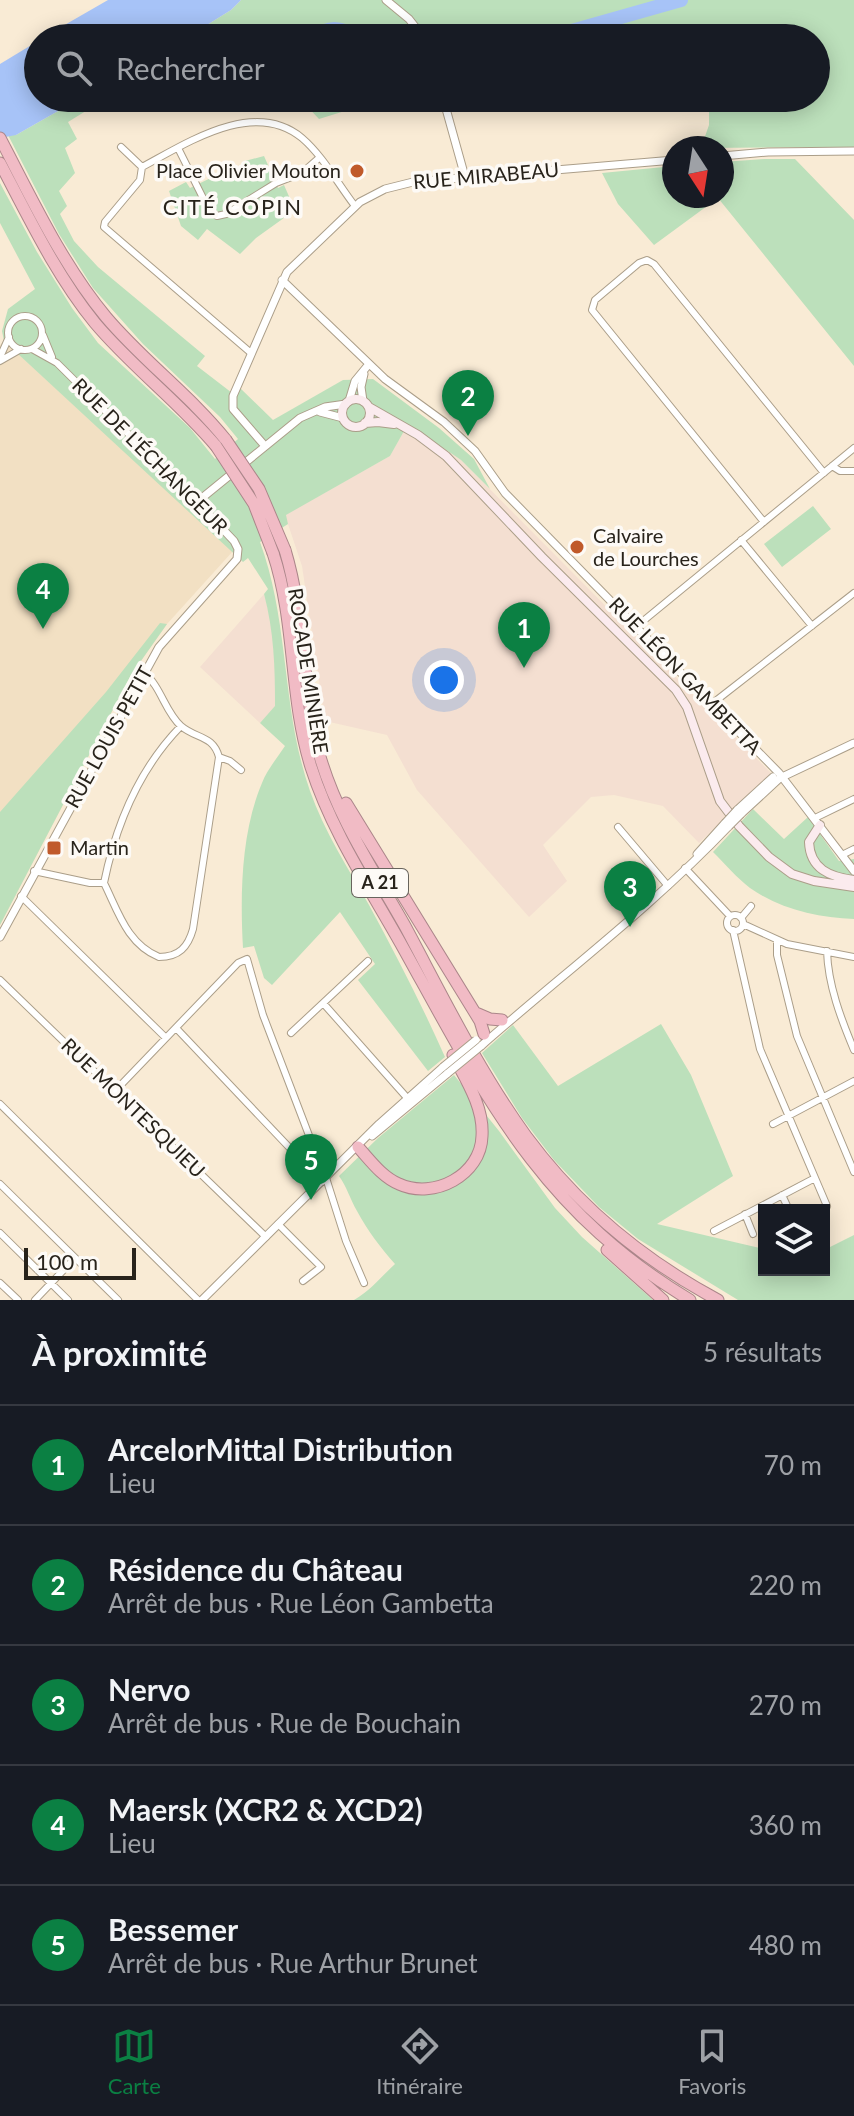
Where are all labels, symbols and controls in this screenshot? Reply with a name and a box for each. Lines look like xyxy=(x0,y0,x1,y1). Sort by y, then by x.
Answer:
search box xyxy=(24,24,830,112)
icon: search xyxy=(52,46,96,90)
text: Rechercher xyxy=(116,50,265,86)
north arrow xyxy=(662,136,734,208)
street label: RUE MIRABEAU xyxy=(412,157,560,193)
place label: Place Olivier Mouton xyxy=(156,158,341,182)
marker: Place Olivier Mouton xyxy=(348,162,366,180)
district label: CITÉ COPIN xyxy=(163,193,303,220)
pin: 2 xyxy=(442,370,494,436)
street label: RUE DE L'ÉCHANGEUR xyxy=(68,373,234,538)
place label: Calvaire de Lourches xyxy=(593,523,699,570)
marker: Calvaire de Lourches xyxy=(568,538,586,556)
pin: 4 xyxy=(17,563,69,629)
street label: ROCADE MINIÈRE xyxy=(284,586,334,756)
street label: RUE LÉON GAMBETTA xyxy=(605,592,767,759)
pin: 1 xyxy=(498,602,550,668)
your location xyxy=(424,660,464,700)
street label: RUE LOUIS PETIT xyxy=(59,661,157,812)
place label: Martin xyxy=(70,835,129,859)
marker: Martin xyxy=(45,839,63,857)
pin: 3 xyxy=(604,861,656,927)
road number: A 21 xyxy=(352,869,408,897)
street label: RUE MONTESQUIEU xyxy=(57,1032,211,1182)
pin: 5 xyxy=(285,1134,337,1200)
map controls xyxy=(758,1204,830,1276)
button: layers xyxy=(758,1204,830,1276)
scale bar xyxy=(24,1244,136,1280)
text: 100 m xyxy=(36,1248,98,1275)
text: À proximité xyxy=(32,1332,207,1373)
text: 5 résultats xyxy=(703,1336,822,1368)
text: ArcelorMittal Distribution xyxy=(108,1431,453,1467)
text: 1 xyxy=(50,1449,66,1481)
text: 70 m xyxy=(764,1449,822,1481)
text: Lieu xyxy=(108,1467,156,1499)
text: Résidence du Château xyxy=(108,1551,403,1587)
text: 2 xyxy=(50,1569,66,1601)
text: 220 m xyxy=(749,1569,822,1601)
text: Arrêt de bus · Rue Léon Gambetta xyxy=(108,1587,494,1619)
text: Nervo xyxy=(108,1671,190,1707)
text: 3 xyxy=(50,1689,66,1721)
text: 270 m xyxy=(749,1689,822,1721)
text: Arrêt de bus · Rue de Bouchain xyxy=(108,1707,461,1739)
text: Maersk (XCR2 & XCD2) xyxy=(108,1791,423,1827)
text: 4 xyxy=(50,1809,66,1841)
text: 360 m xyxy=(749,1809,822,1841)
text: Lieu xyxy=(108,1827,156,1859)
text: Bessemer xyxy=(108,1911,238,1947)
text: 5 xyxy=(50,1929,66,1961)
text: 480 m xyxy=(749,1929,822,1961)
text: Arrêt de bus · Rue Arthur Brunet xyxy=(108,1947,478,1979)
tab: Carte xyxy=(108,2024,161,2099)
tab: Itinéraire xyxy=(376,2024,463,2099)
tab: Favoris xyxy=(678,2024,746,2099)

